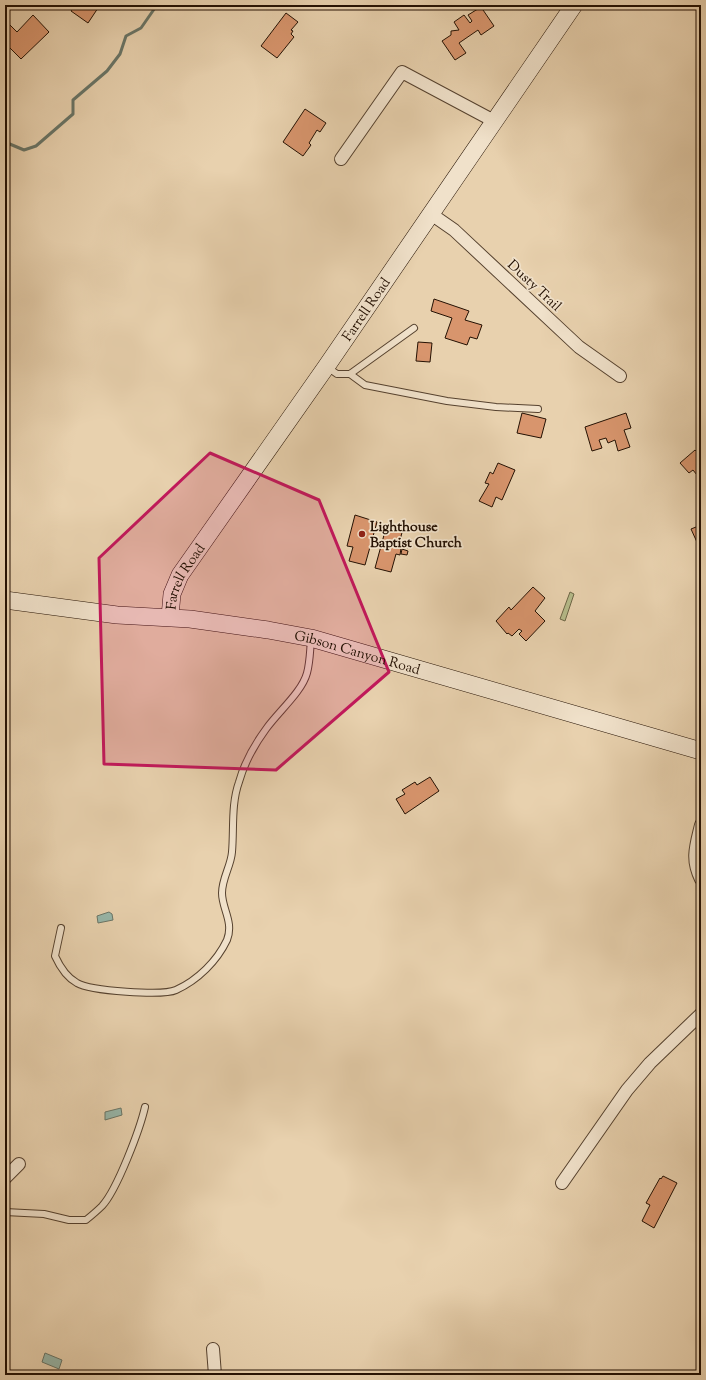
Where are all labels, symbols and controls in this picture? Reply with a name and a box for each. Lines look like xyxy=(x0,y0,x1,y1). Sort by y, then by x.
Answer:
street label: Dusty Trail xyxy=(502,256,565,317)
street label: Farrell Road xyxy=(338,274,396,346)
place label: Lighthouse Baptist Church xyxy=(370,518,463,554)
marker: Lighthouse Baptist Church xyxy=(357,529,367,539)
street label: Farrell Road xyxy=(163,540,211,611)
street label: Gibson Canyon Road xyxy=(292,627,422,681)

